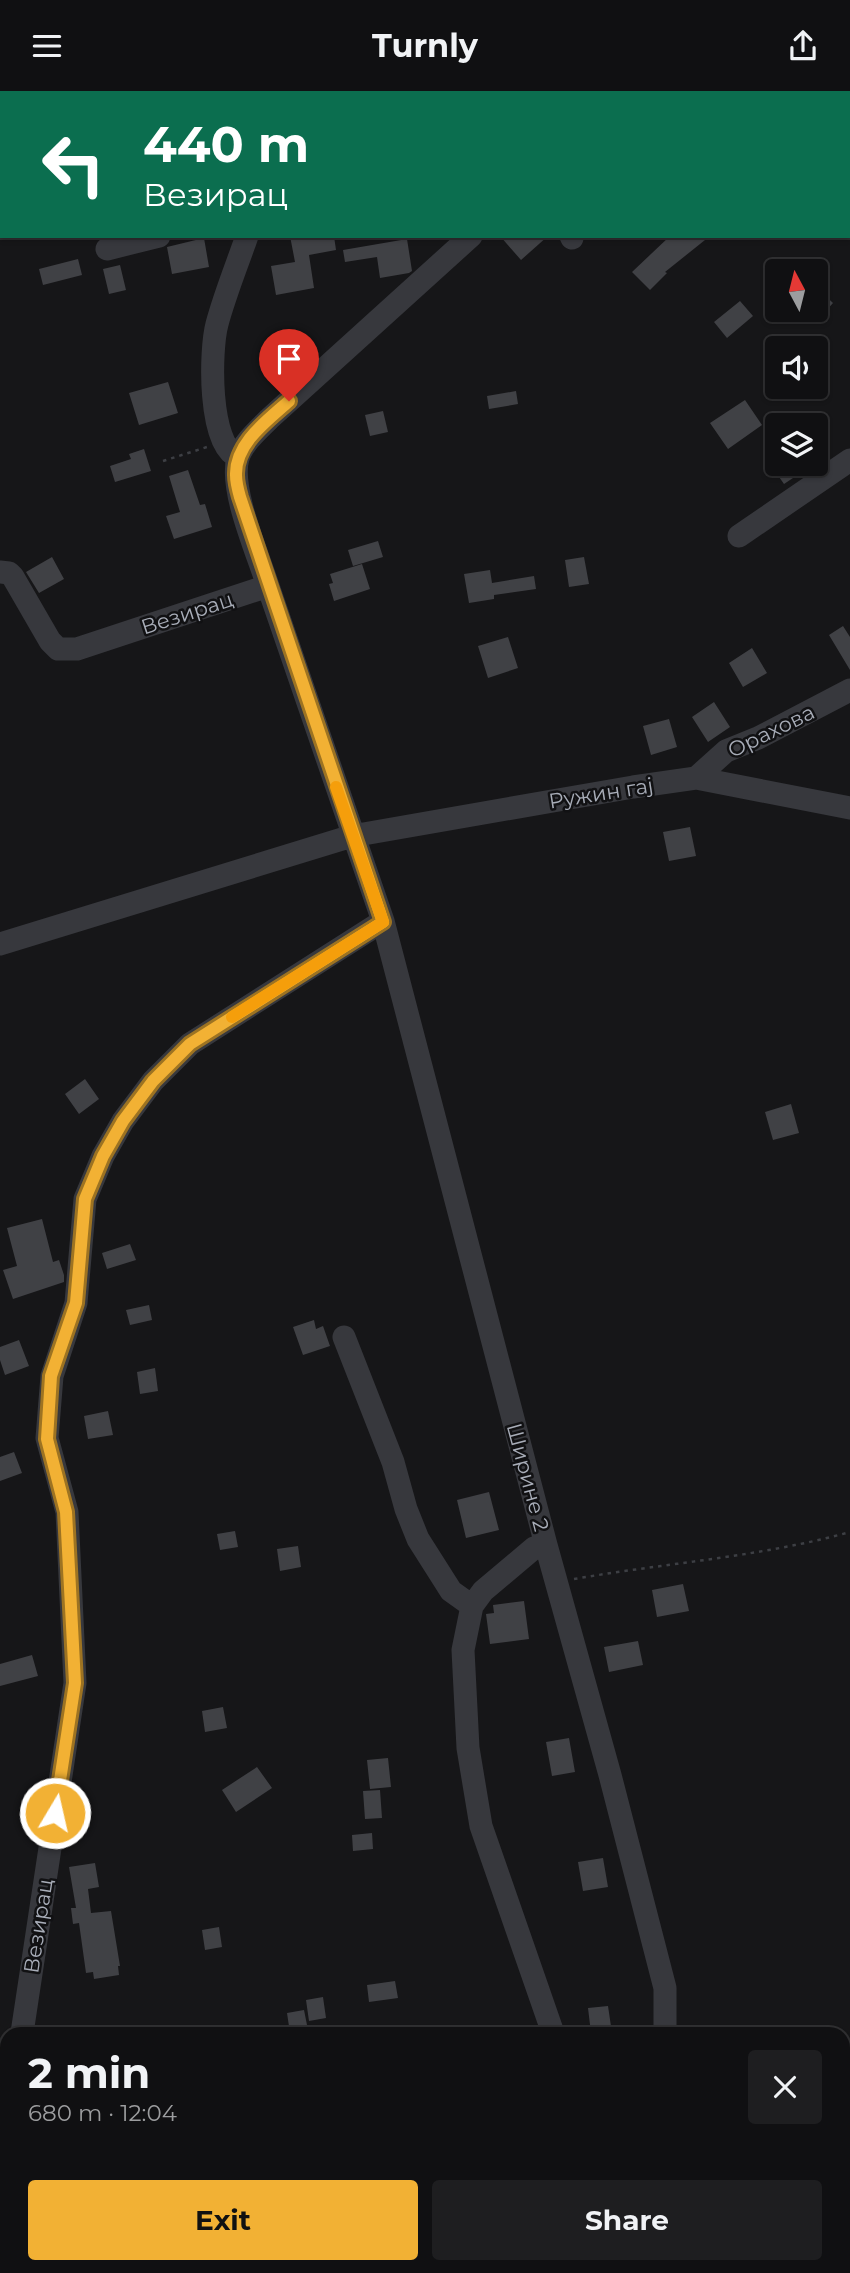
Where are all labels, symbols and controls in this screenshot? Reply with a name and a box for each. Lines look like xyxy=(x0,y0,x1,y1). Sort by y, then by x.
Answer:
text: Turnly xyxy=(372,26,478,65)
icon: menu xyxy=(28,27,66,65)
icon: share xyxy=(784,27,822,65)
text: 440 m xyxy=(143,115,309,174)
icon: left xyxy=(28,119,119,210)
text: Везирац xyxy=(143,175,288,214)
north arrow xyxy=(765,259,828,322)
map controls xyxy=(765,259,828,476)
pin xyxy=(259,329,319,401)
button: sound xyxy=(765,336,828,399)
icon: arrive xyxy=(270,340,308,378)
button: layers xyxy=(765,413,828,476)
street label: Везирац xyxy=(138,586,236,640)
street label: Орахова xyxy=(723,699,819,763)
street label: Ружин гај xyxy=(547,772,655,814)
street label: Ширине 2 xyxy=(502,1420,554,1534)
position arrow xyxy=(18,1776,92,1850)
street label: Везирац xyxy=(18,1877,58,1975)
text: 2 min xyxy=(28,2047,150,2099)
button: close xyxy=(748,2050,822,2124)
text: 680 m · 12:04 xyxy=(28,2099,177,2127)
button: Exit xyxy=(28,2180,418,2260)
button: Share xyxy=(432,2180,822,2260)

